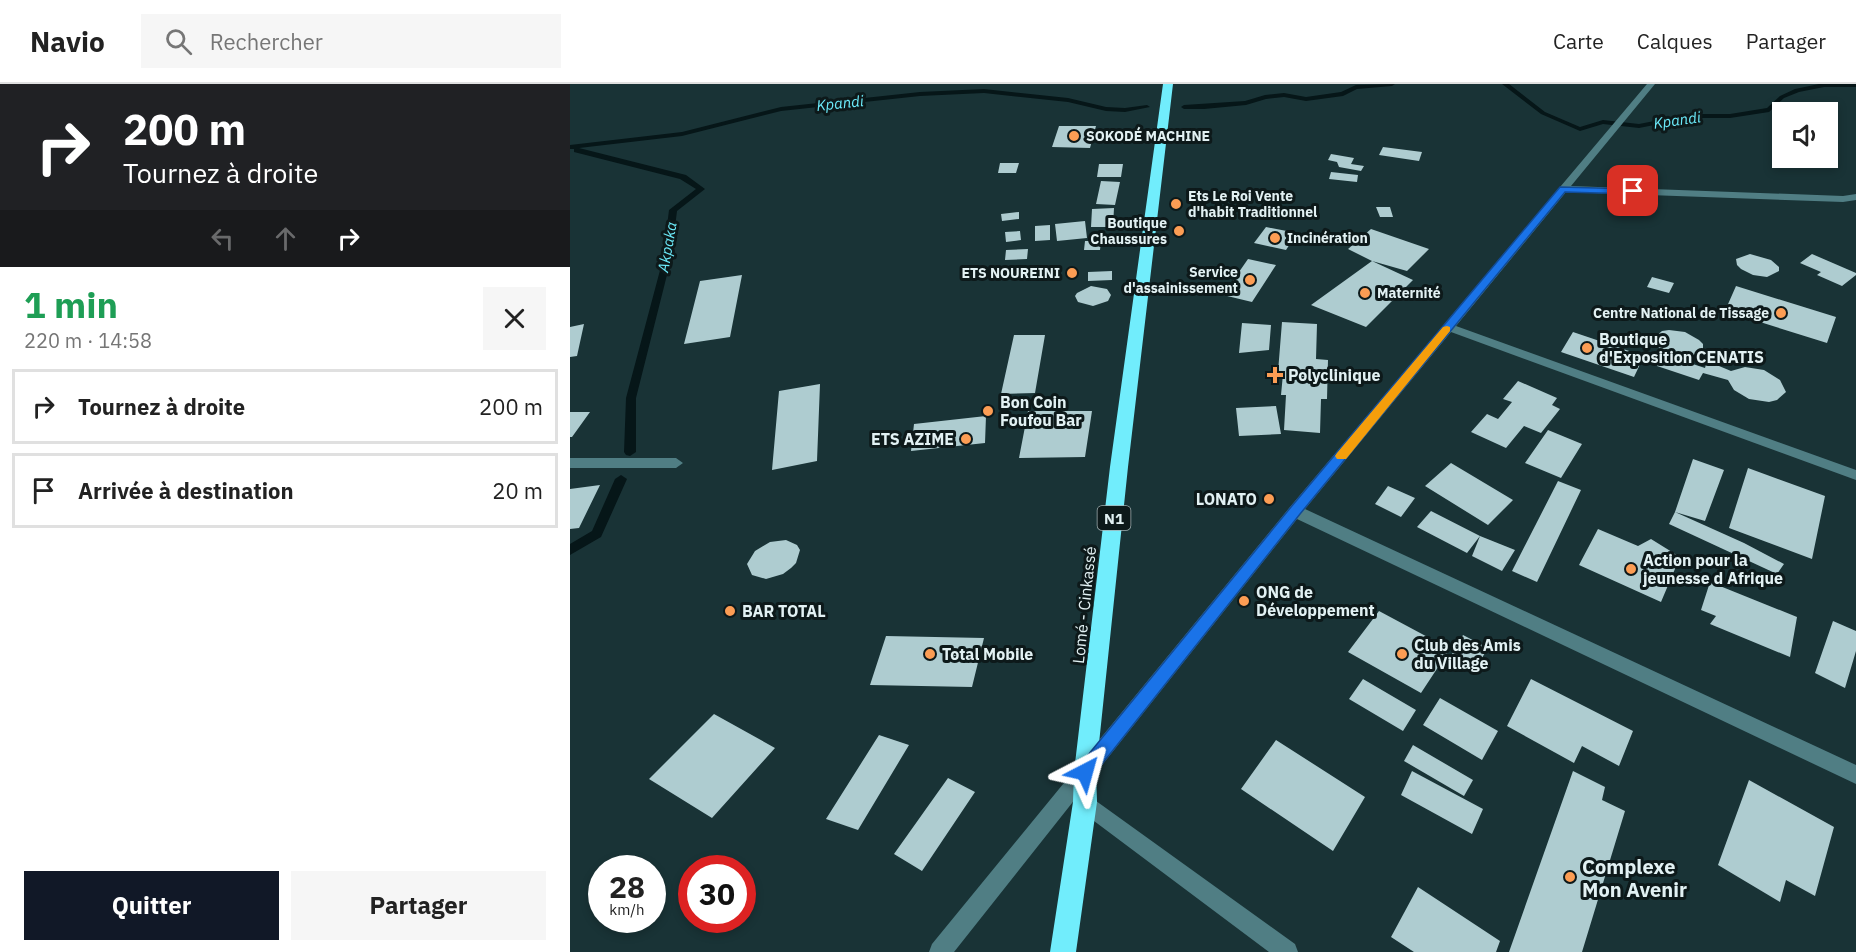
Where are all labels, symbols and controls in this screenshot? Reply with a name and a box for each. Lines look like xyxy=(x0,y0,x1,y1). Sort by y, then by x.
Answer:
search box xyxy=(141,14,561,68)
text: Navio xyxy=(30,23,105,60)
icon: search xyxy=(162,25,195,58)
text: Rechercher xyxy=(210,27,323,56)
text: Carte xyxy=(1553,27,1604,55)
text: Calques xyxy=(1637,27,1713,55)
text: Partager xyxy=(1746,27,1826,55)
water label: Kpandi xyxy=(815,91,865,115)
text: 200 m xyxy=(123,102,246,157)
map controls xyxy=(1772,102,1838,168)
button: sound xyxy=(1772,102,1838,168)
water label: Kpandi xyxy=(1652,107,1702,133)
icon: right xyxy=(24,108,102,186)
place label: SOKODÉ MACHINE xyxy=(1086,126,1210,145)
marker: SOKODÉ MACHINE xyxy=(1067,129,1081,143)
text: Tournez à droite xyxy=(123,155,318,190)
pin xyxy=(1607,165,1658,216)
icon: arrive xyxy=(1616,174,1649,207)
place label: Ets Le Roi Vente d'habit Traditionnel xyxy=(1188,187,1317,221)
marker: Ets Le Roi Vente d'habit Traditionnel xyxy=(1169,197,1183,211)
place label: Boutique Chaussures xyxy=(1090,214,1167,248)
water label: Akpaka xyxy=(653,220,681,275)
icon: left xyxy=(206,222,239,255)
icon: ahead xyxy=(269,222,302,255)
icon: right xyxy=(332,222,365,255)
marker: Boutique Chaussures xyxy=(1172,224,1186,238)
place label: Incinération xyxy=(1287,229,1368,247)
marker: Incinération xyxy=(1268,231,1282,245)
place label: Service d'assainissement xyxy=(1123,263,1238,297)
place label: ETS NOUREINI xyxy=(961,264,1060,282)
marker: ETS NOUREINI xyxy=(1065,266,1079,280)
marker: Service d'assainissement xyxy=(1243,273,1257,287)
text: 1 min xyxy=(24,281,118,328)
place label: Maternité xyxy=(1377,284,1441,302)
marker: Maternité xyxy=(1358,286,1372,300)
button: close xyxy=(483,287,546,350)
place label: Centre National de Tissage xyxy=(1593,304,1769,322)
marker: Centre National de Tissage xyxy=(1774,306,1788,320)
text: 220 m · 14:58 xyxy=(24,327,152,354)
place label: Boutique d'Exposition CENATIS xyxy=(1599,329,1764,367)
marker: Boutique d'Exposition CENATIS xyxy=(1580,341,1594,355)
place label: Polyclinique xyxy=(1288,365,1380,385)
marker: Polyclinique xyxy=(1266,366,1284,384)
icon: right xyxy=(27,390,60,423)
text: Tournez à droite xyxy=(78,392,245,421)
text: 200 m xyxy=(479,392,543,421)
place label: Bon Coin Foufou Bar xyxy=(1000,392,1082,430)
marker: Bon Coin Foufou Bar xyxy=(981,404,995,418)
place label: ETS AZIME xyxy=(871,429,954,449)
marker: ETS AZIME xyxy=(959,432,973,446)
icon: arrive xyxy=(27,474,60,507)
text: Arrivée à destination xyxy=(78,476,294,505)
text: 20 m xyxy=(492,476,543,505)
place label: LONATO xyxy=(1196,489,1257,509)
marker: LONATO xyxy=(1262,492,1276,506)
road number: N1 xyxy=(1098,506,1130,530)
street label: Lomé - Cinkassé xyxy=(1068,545,1100,665)
place label: Action pour la jeunesse d Afrique xyxy=(1642,550,1783,588)
marker: Action pour la jeunesse d Afrique xyxy=(1624,562,1638,576)
place label: ONG de Développement xyxy=(1256,582,1375,620)
marker: ONG de Développement xyxy=(1237,594,1251,608)
place label: BAR TOTAL xyxy=(742,601,826,621)
marker: BAR TOTAL xyxy=(723,604,737,618)
place label: Club des Amis du Village xyxy=(1414,635,1521,673)
place label: Total Mobile xyxy=(942,644,1033,664)
marker: Total Mobile xyxy=(923,647,937,661)
marker: Club des Amis du Village xyxy=(1395,647,1409,661)
position arrow xyxy=(1053,740,1117,804)
place label: Complexe Mon Avenir xyxy=(1582,853,1687,903)
speed limit sign: 30 xyxy=(678,855,756,933)
text: 28 xyxy=(609,867,645,906)
marker: Complexe Mon Avenir xyxy=(1563,870,1577,884)
button: Quitter xyxy=(24,871,279,940)
button: Partager xyxy=(291,871,546,940)
text: km/h xyxy=(609,900,645,919)

